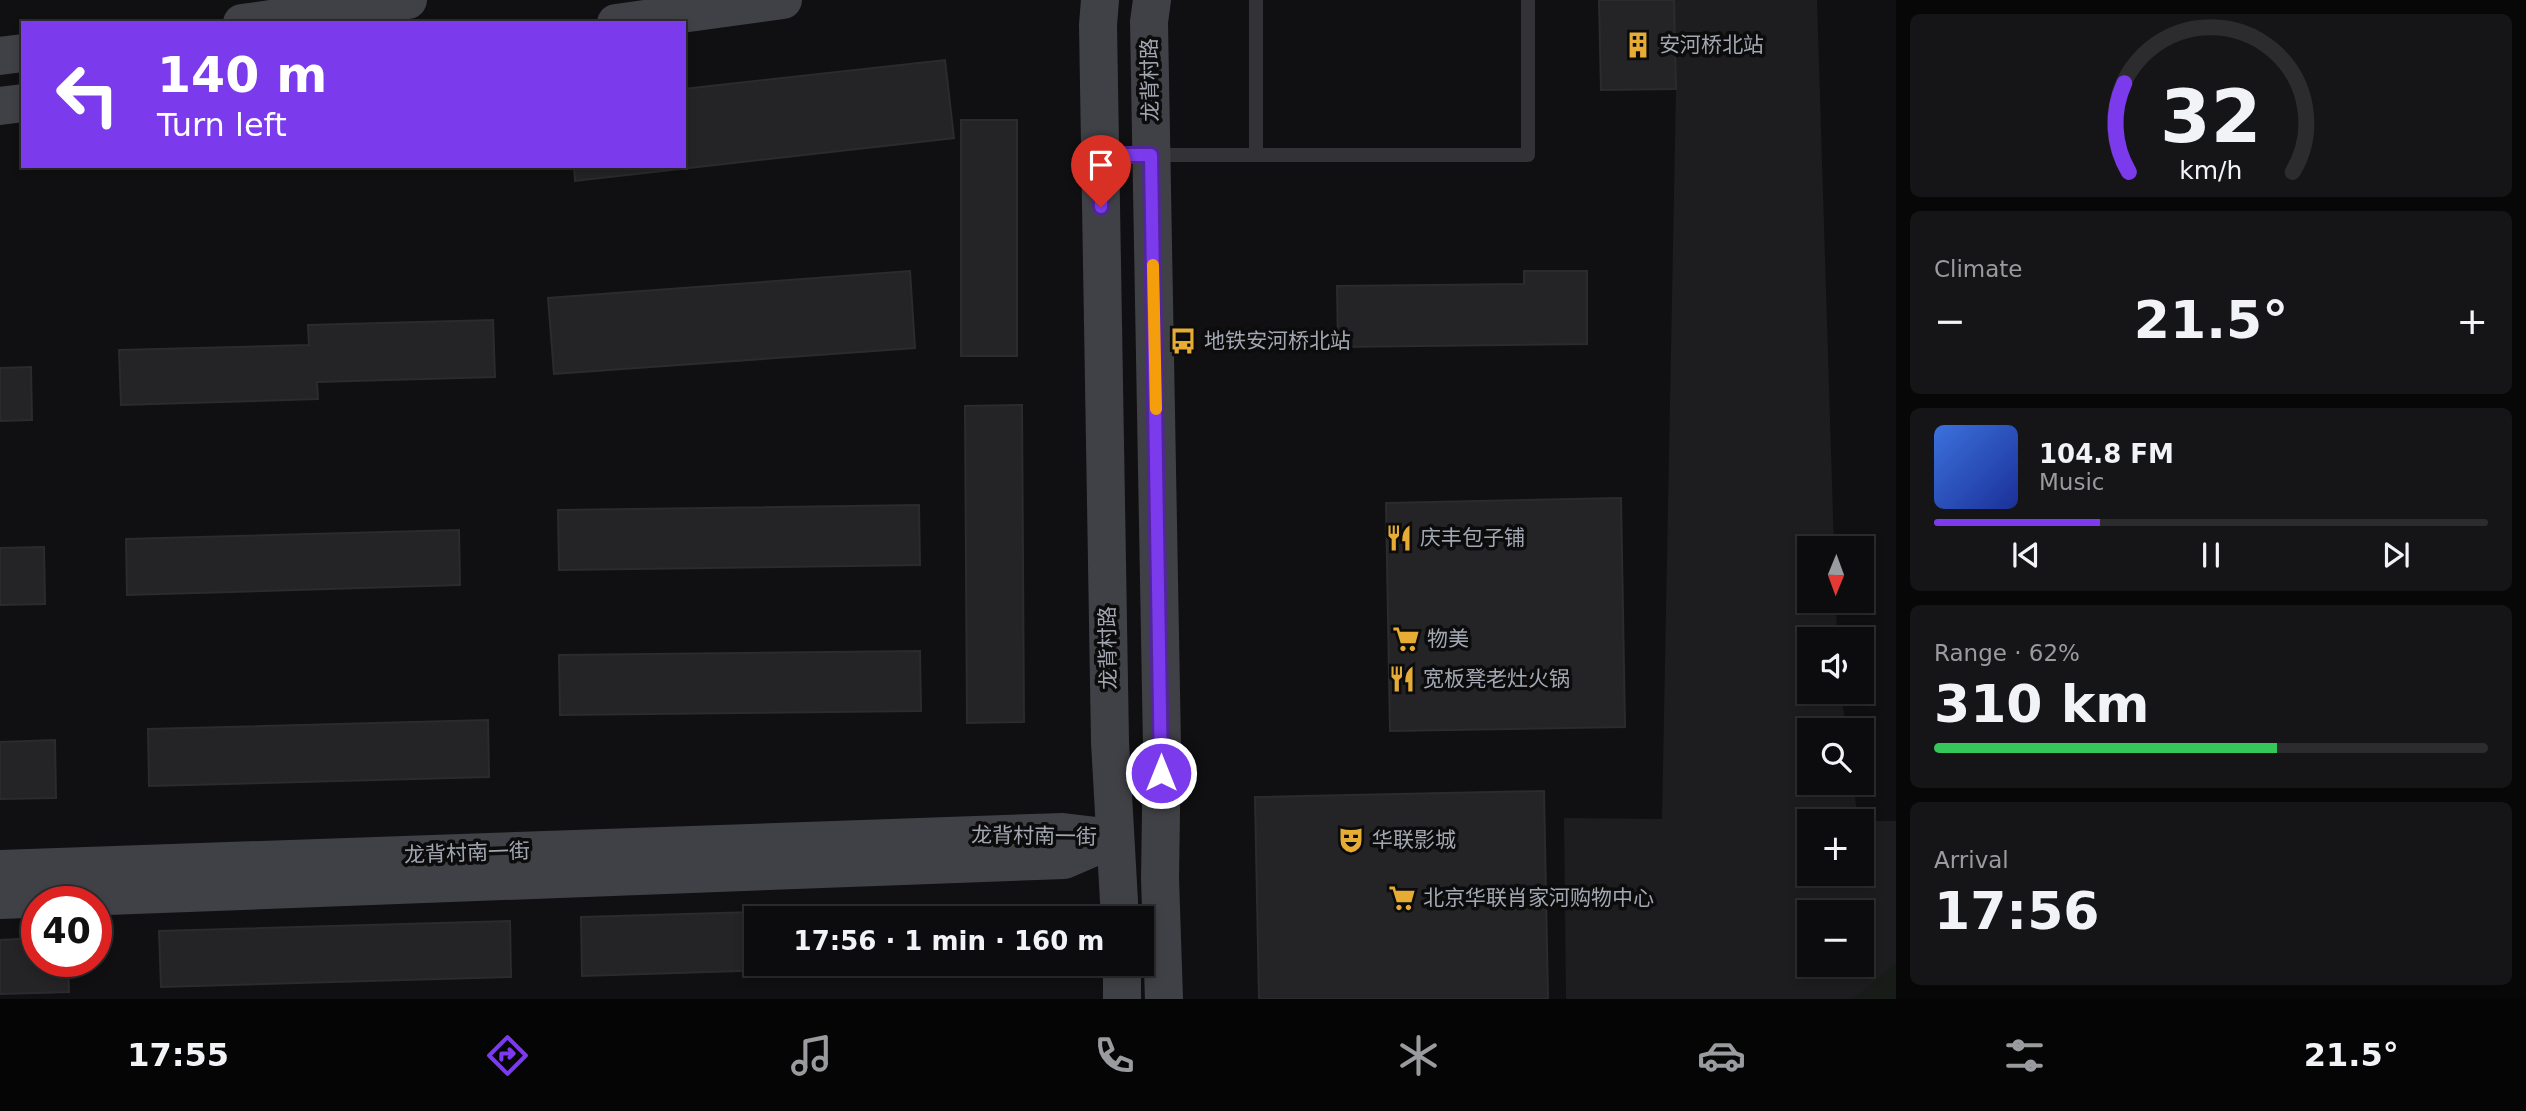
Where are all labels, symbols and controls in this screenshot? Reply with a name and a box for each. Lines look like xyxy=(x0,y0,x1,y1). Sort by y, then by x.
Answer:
building icon: 安河桥北站 xyxy=(1623,30,1653,60)
place label: 安河桥北站 xyxy=(1659,33,1764,57)
street label: 龙背村路 xyxy=(1137,38,1163,122)
text: 140 m xyxy=(157,47,327,104)
icon: left xyxy=(42,49,133,140)
text: 32 xyxy=(2160,74,2262,159)
text: Turn left xyxy=(157,106,287,144)
pin xyxy=(1071,135,1131,207)
icon: arrive xyxy=(1082,146,1120,184)
text: km/h xyxy=(2179,155,2243,184)
text: Climate xyxy=(1934,256,2023,282)
text: 21.5° xyxy=(2134,290,2288,350)
text: − xyxy=(1934,299,1966,343)
text: + xyxy=(2456,299,2488,343)
bus stop icon: 地铁安河桥北站 xyxy=(1168,326,1198,356)
place label: 地铁安河桥北站 xyxy=(1204,329,1351,353)
text: 104.8 FM xyxy=(2039,439,2174,469)
text: Music xyxy=(2039,469,2104,495)
restaurant icon: 庆丰包子铺 xyxy=(1384,523,1414,553)
place label: 庆丰包子铺 xyxy=(1420,526,1525,550)
north arrow xyxy=(1797,536,1874,612)
map controls xyxy=(1797,536,1874,977)
icon: previous xyxy=(2007,536,2045,574)
icon: pause xyxy=(2192,536,2230,574)
icon: next xyxy=(2377,536,2415,574)
street label: 龙背村路 xyxy=(1095,606,1121,690)
supermarket icon: 物美 xyxy=(1391,624,1421,654)
place label: 物美 xyxy=(1427,627,1469,651)
button: sound xyxy=(1797,627,1874,704)
text: Range · 62% xyxy=(1934,640,2080,666)
restaurant icon: 宽板凳老灶火锅 xyxy=(1387,664,1417,694)
place label: 宽板凳老灶火锅 xyxy=(1423,667,1570,691)
text: 310 km xyxy=(1934,674,2149,734)
button: search xyxy=(1797,718,1874,795)
position arrow xyxy=(1124,736,1198,810)
button: + xyxy=(1797,809,1874,886)
street label: 龙背村南一街 xyxy=(971,823,1097,849)
theatre icon: 华联影城 xyxy=(1336,825,1366,855)
place label: 华联影城 xyxy=(1372,828,1456,852)
street label: 龙背村南一街 xyxy=(404,839,530,867)
text: Arrival xyxy=(1934,847,2009,873)
text: 17:56 xyxy=(1934,881,2100,941)
supermarket icon: 北京华联肖家河购物中心 xyxy=(1387,883,1417,913)
speed limit sign: 40 xyxy=(21,886,112,977)
place label: 北京华联肖家河购物中心 xyxy=(1423,886,1654,910)
button: − xyxy=(1797,900,1874,977)
text: 17:56 · 1 min · 160 m xyxy=(794,926,1104,956)
icon: directions xyxy=(483,1031,532,1080)
icon: music xyxy=(787,1031,836,1080)
icon: phone xyxy=(1090,1031,1139,1080)
icon: climate xyxy=(1394,1031,1443,1080)
icon: car xyxy=(1697,1031,1746,1080)
icon: filters xyxy=(2000,1031,2049,1080)
text: 17:55 xyxy=(127,1036,229,1074)
text: 21.5° xyxy=(2304,1036,2399,1074)

